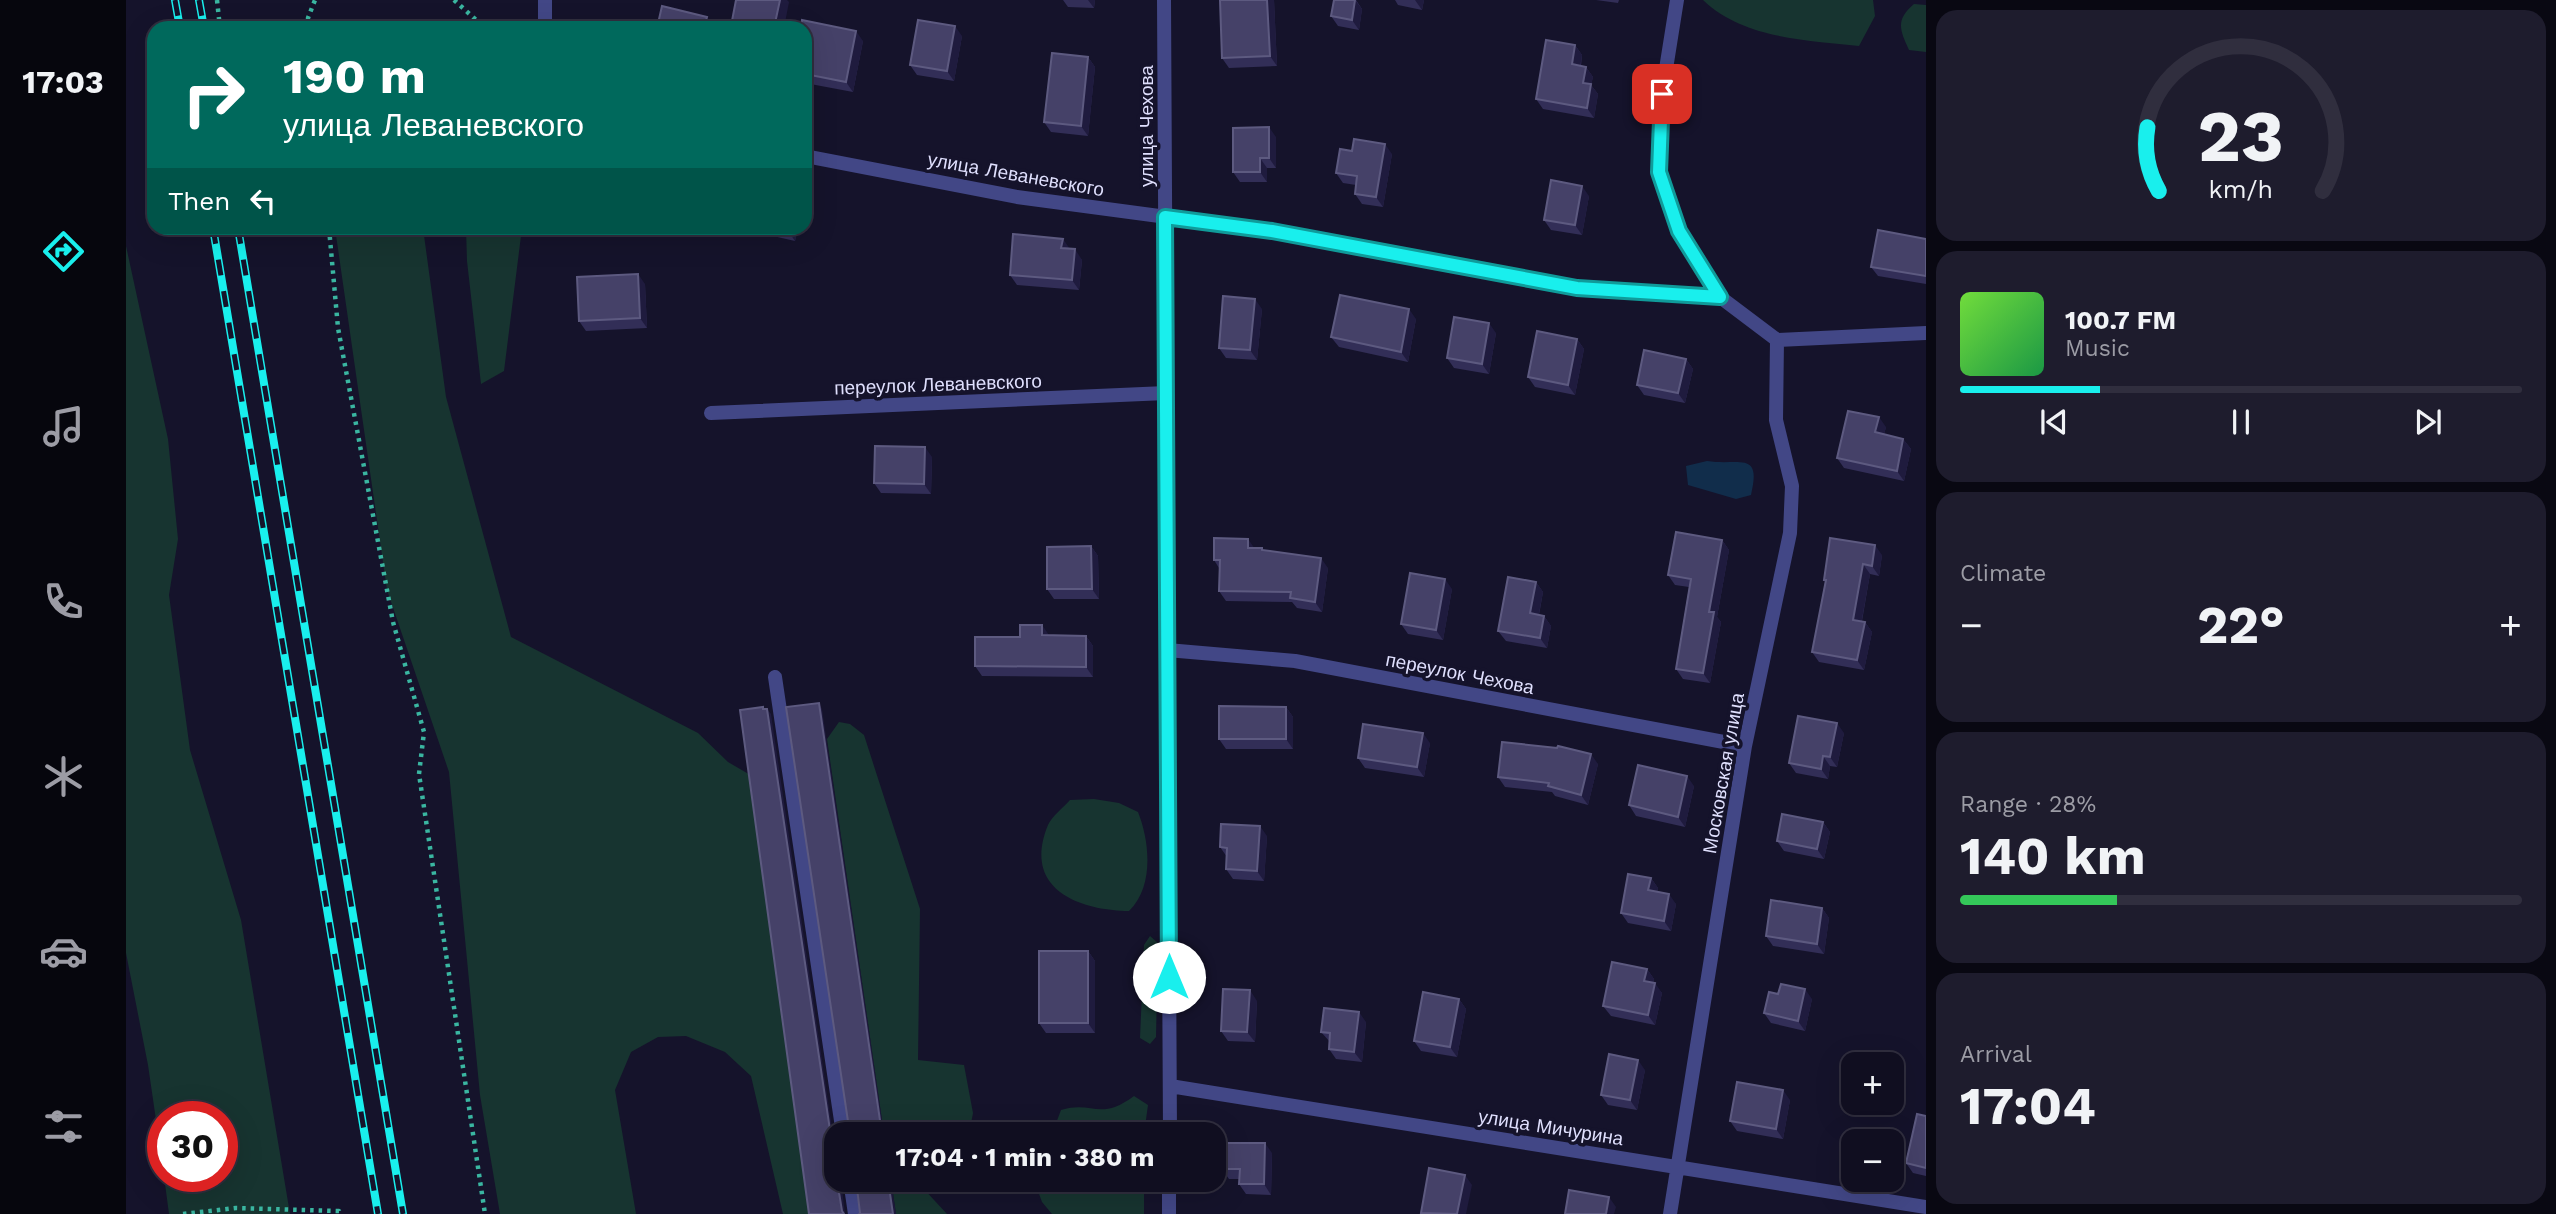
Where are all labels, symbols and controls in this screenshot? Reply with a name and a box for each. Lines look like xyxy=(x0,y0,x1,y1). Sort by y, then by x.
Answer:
text: 190 m xyxy=(283,47,426,105)
icon: right xyxy=(168,49,259,140)
text: 17:03 xyxy=(22,63,104,101)
pin xyxy=(1632,64,1692,124)
street label: улица Чехова xyxy=(1135,65,1158,187)
icon: arrive xyxy=(1643,75,1681,113)
text: 23 xyxy=(2198,94,2284,180)
text: улица Леваневского xyxy=(283,106,584,144)
street label: улица Леваневского xyxy=(926,148,1106,201)
text: km/h xyxy=(2209,175,2273,204)
icon: left xyxy=(244,182,282,220)
text: Then xyxy=(168,186,230,216)
icon: directions xyxy=(39,227,88,276)
text: 100.7 FM xyxy=(2065,305,2176,335)
text: Music xyxy=(2065,335,2130,362)
street label: переулок Леваневского xyxy=(834,369,1042,400)
icon: music xyxy=(39,402,88,451)
icon: previous xyxy=(2035,403,2073,441)
icon: pause xyxy=(2222,403,2260,441)
icon: next xyxy=(2409,403,2447,441)
text: Climate xyxy=(1960,560,2046,587)
icon: phone xyxy=(39,577,88,626)
text: 22° xyxy=(2197,595,2285,656)
text: − xyxy=(1960,603,1983,647)
text: + xyxy=(2499,603,2522,647)
street label: переулок Чехова xyxy=(1384,648,1536,699)
street label: Московская улица xyxy=(1698,690,1749,855)
icon: climate xyxy=(39,752,88,801)
text: Range · 28% xyxy=(1960,791,2096,818)
text: 140 km xyxy=(1960,826,2146,887)
icon: car xyxy=(39,927,88,976)
position arrow xyxy=(1132,940,1206,1014)
text: Arrival xyxy=(1960,1041,2032,1068)
map controls xyxy=(1841,1052,1904,1192)
button: + xyxy=(1841,1052,1904,1115)
text: 17:04 xyxy=(1960,1076,2096,1137)
speed limit sign: 30 xyxy=(147,1101,238,1192)
icon: filters xyxy=(39,1102,88,1151)
street label: улица Мичурина xyxy=(1477,1105,1626,1150)
button: − xyxy=(1841,1129,1904,1192)
text: 17:04 · 1 min · 380 m xyxy=(896,1142,1154,1172)

